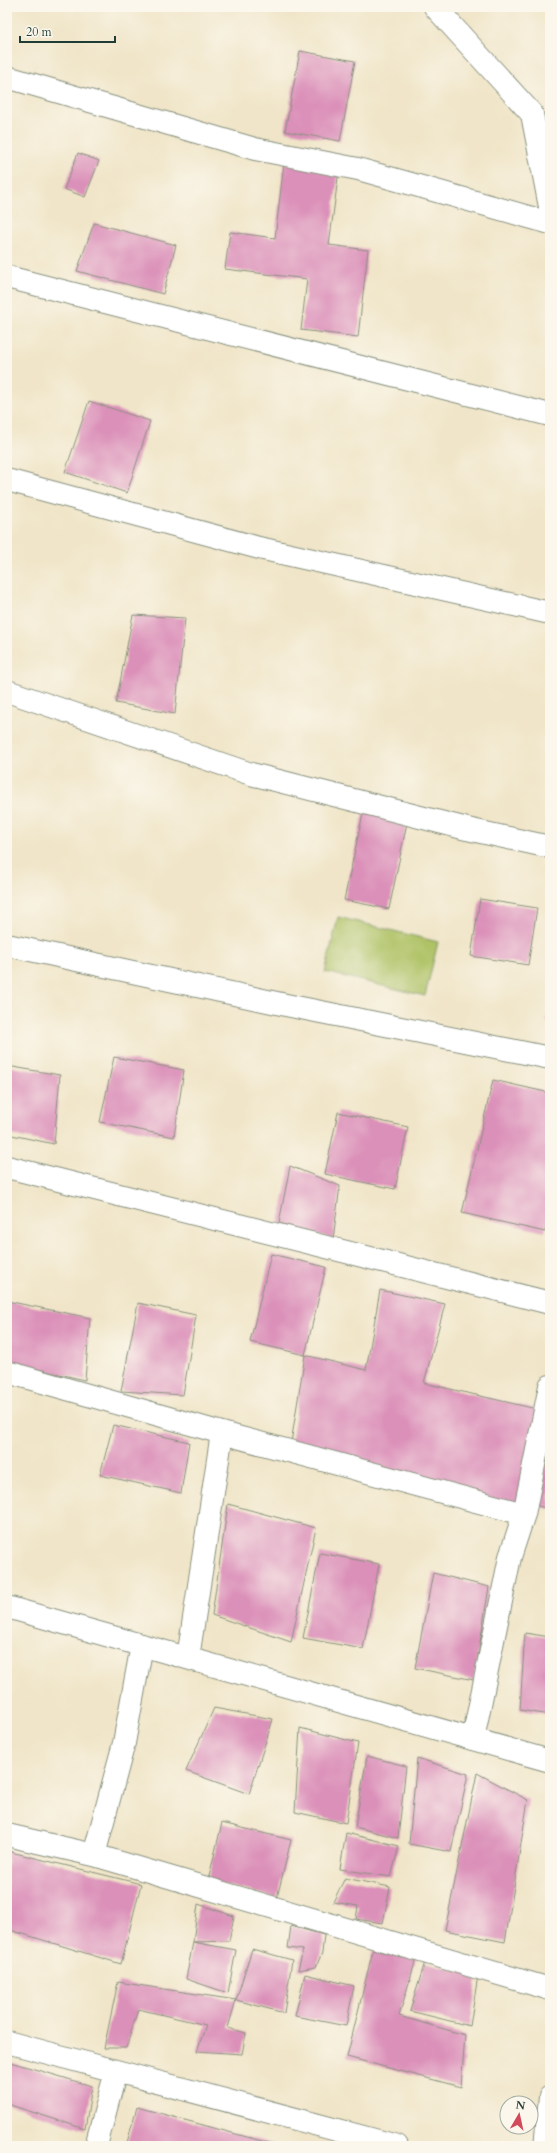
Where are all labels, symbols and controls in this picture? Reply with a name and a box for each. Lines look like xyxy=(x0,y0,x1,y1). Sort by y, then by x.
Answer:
scale bar xyxy=(20,18,115,44)
text: 20 m xyxy=(26,24,53,40)
north arrow xyxy=(499,2095,539,2135)
text: N xyxy=(515,2097,527,2114)

